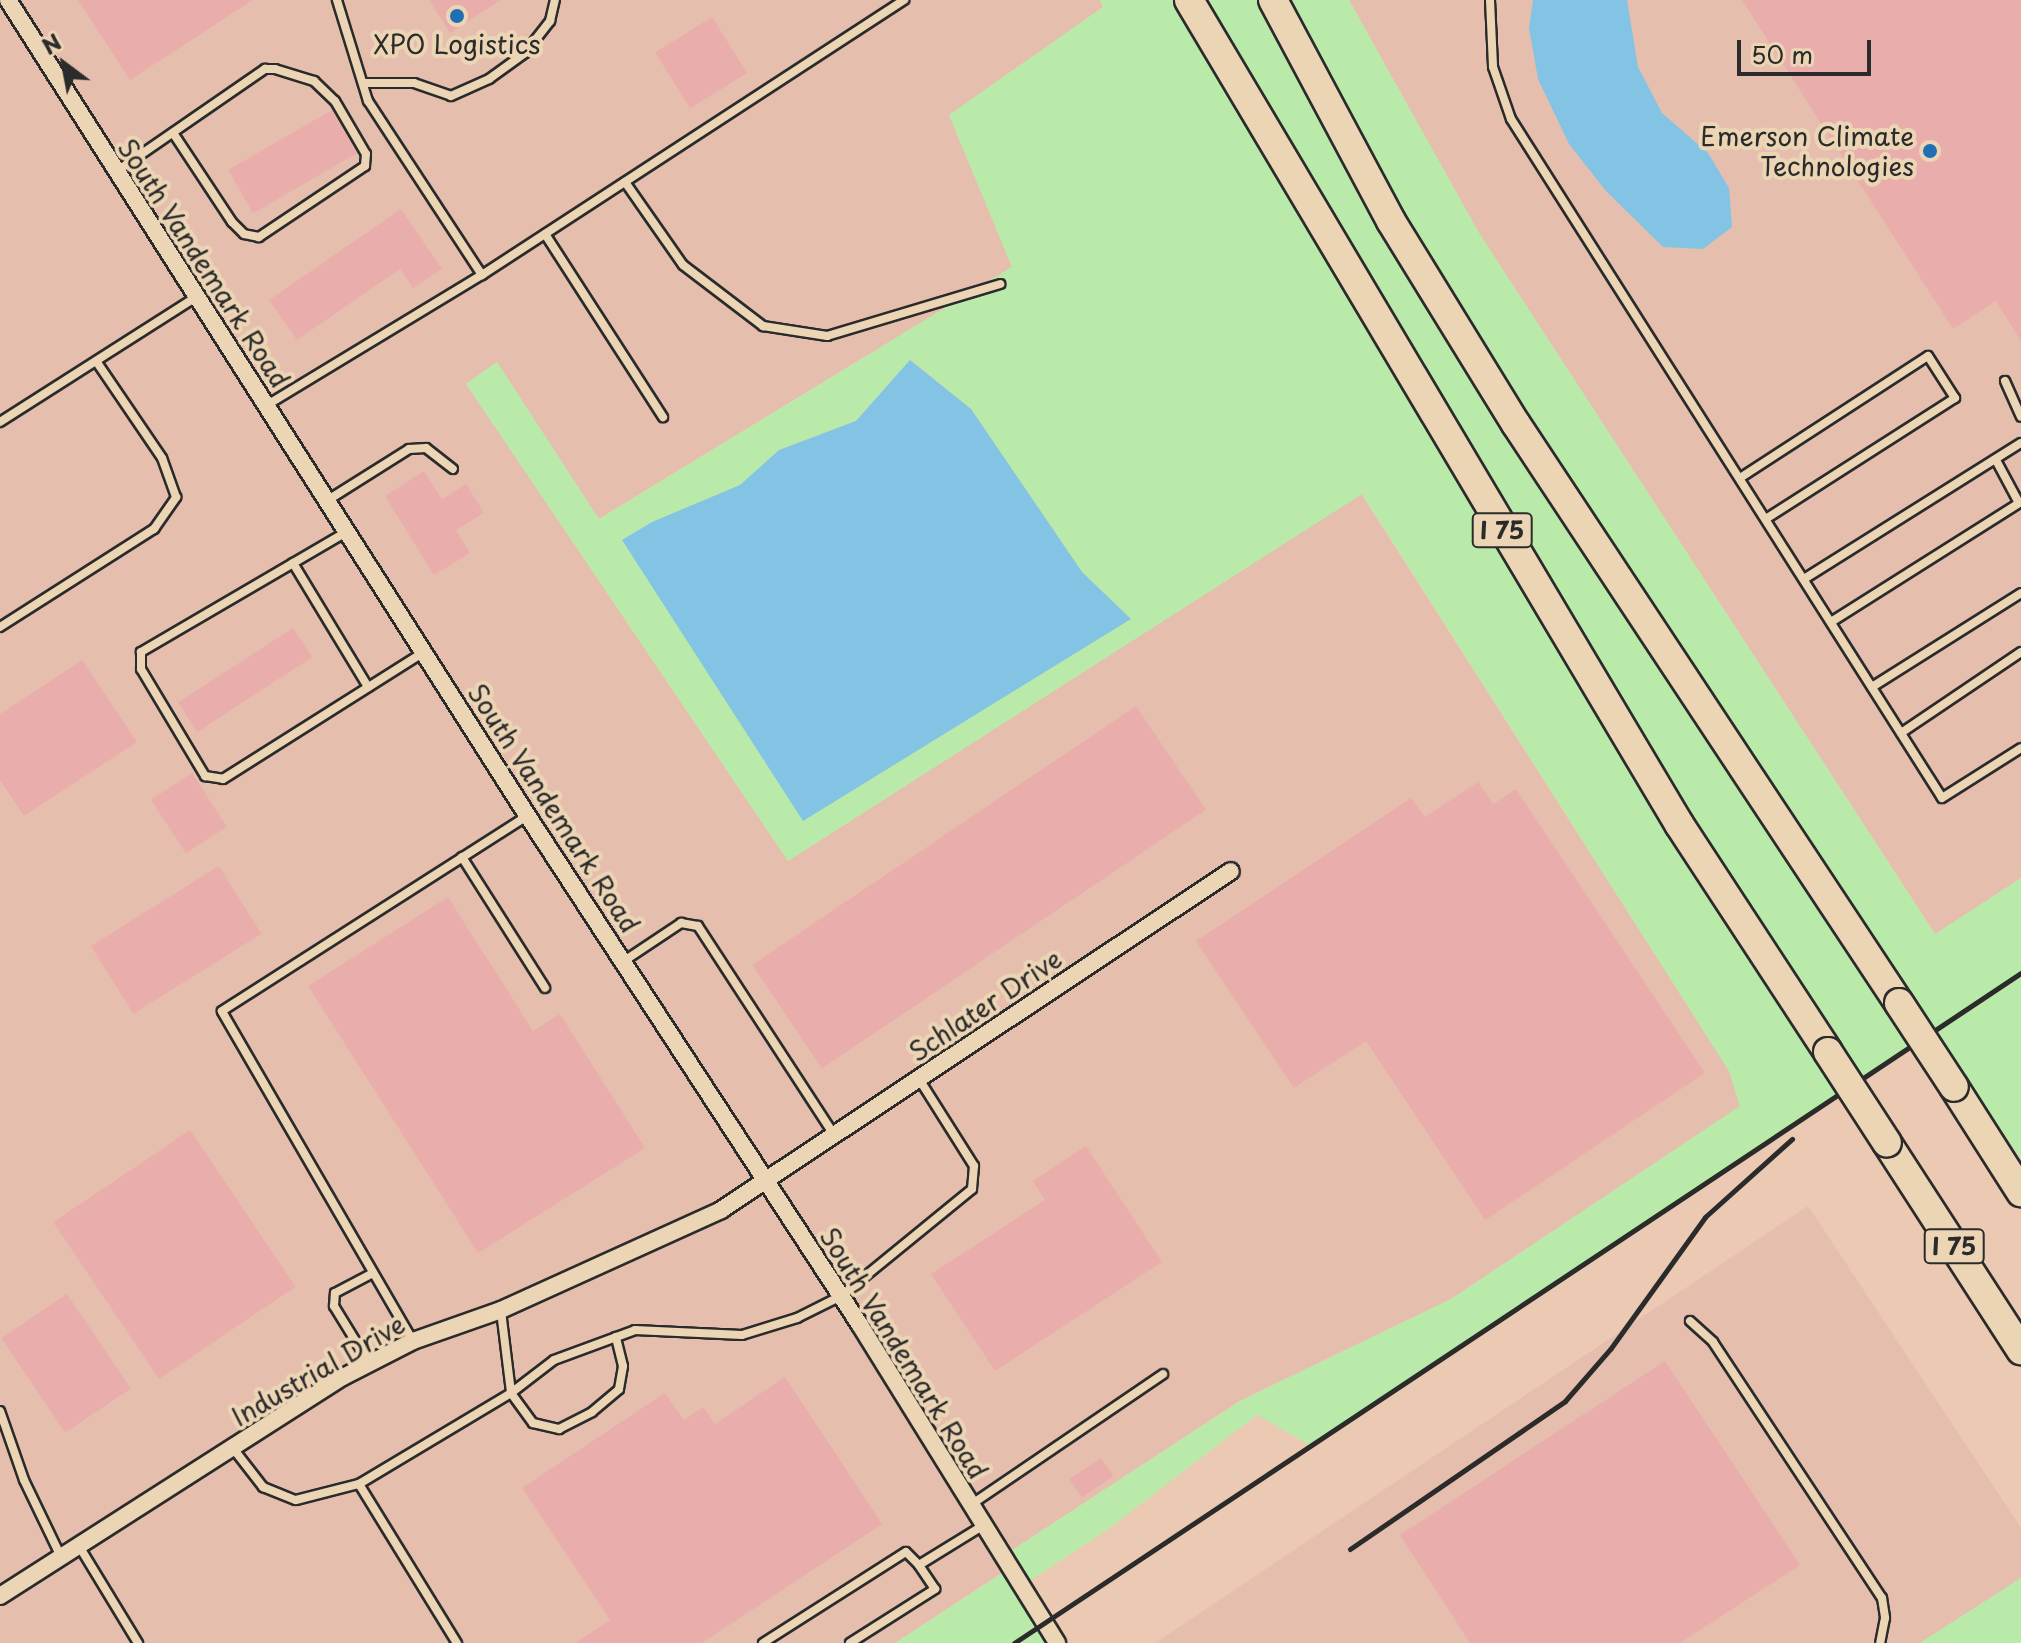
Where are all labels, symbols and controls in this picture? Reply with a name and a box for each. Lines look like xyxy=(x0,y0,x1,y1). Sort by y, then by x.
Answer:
marker: XPO Logistics xyxy=(448,7,466,25)
north arrow xyxy=(24,24,104,104)
scale bar xyxy=(1741,24,1875,74)
text: N xyxy=(35,25,67,62)
place label: XPO Logistics xyxy=(373,28,541,60)
text: 50 m xyxy=(1751,36,1813,72)
place label: Emerson Climate Technologies xyxy=(1701,120,1914,182)
street label: South Vandemark Road xyxy=(111,131,297,395)
marker: Emerson Climate Technologies xyxy=(1921,142,1939,160)
road number: I 75 xyxy=(1470,510,1534,550)
street label: South Vandemark Road xyxy=(461,676,647,940)
street label: Schlater Drive xyxy=(902,942,1068,1068)
street label: South Vandemark Road xyxy=(813,1220,995,1486)
road number: I 75 xyxy=(1922,1226,1986,1266)
street label: Industrial Drive xyxy=(227,1308,409,1432)

